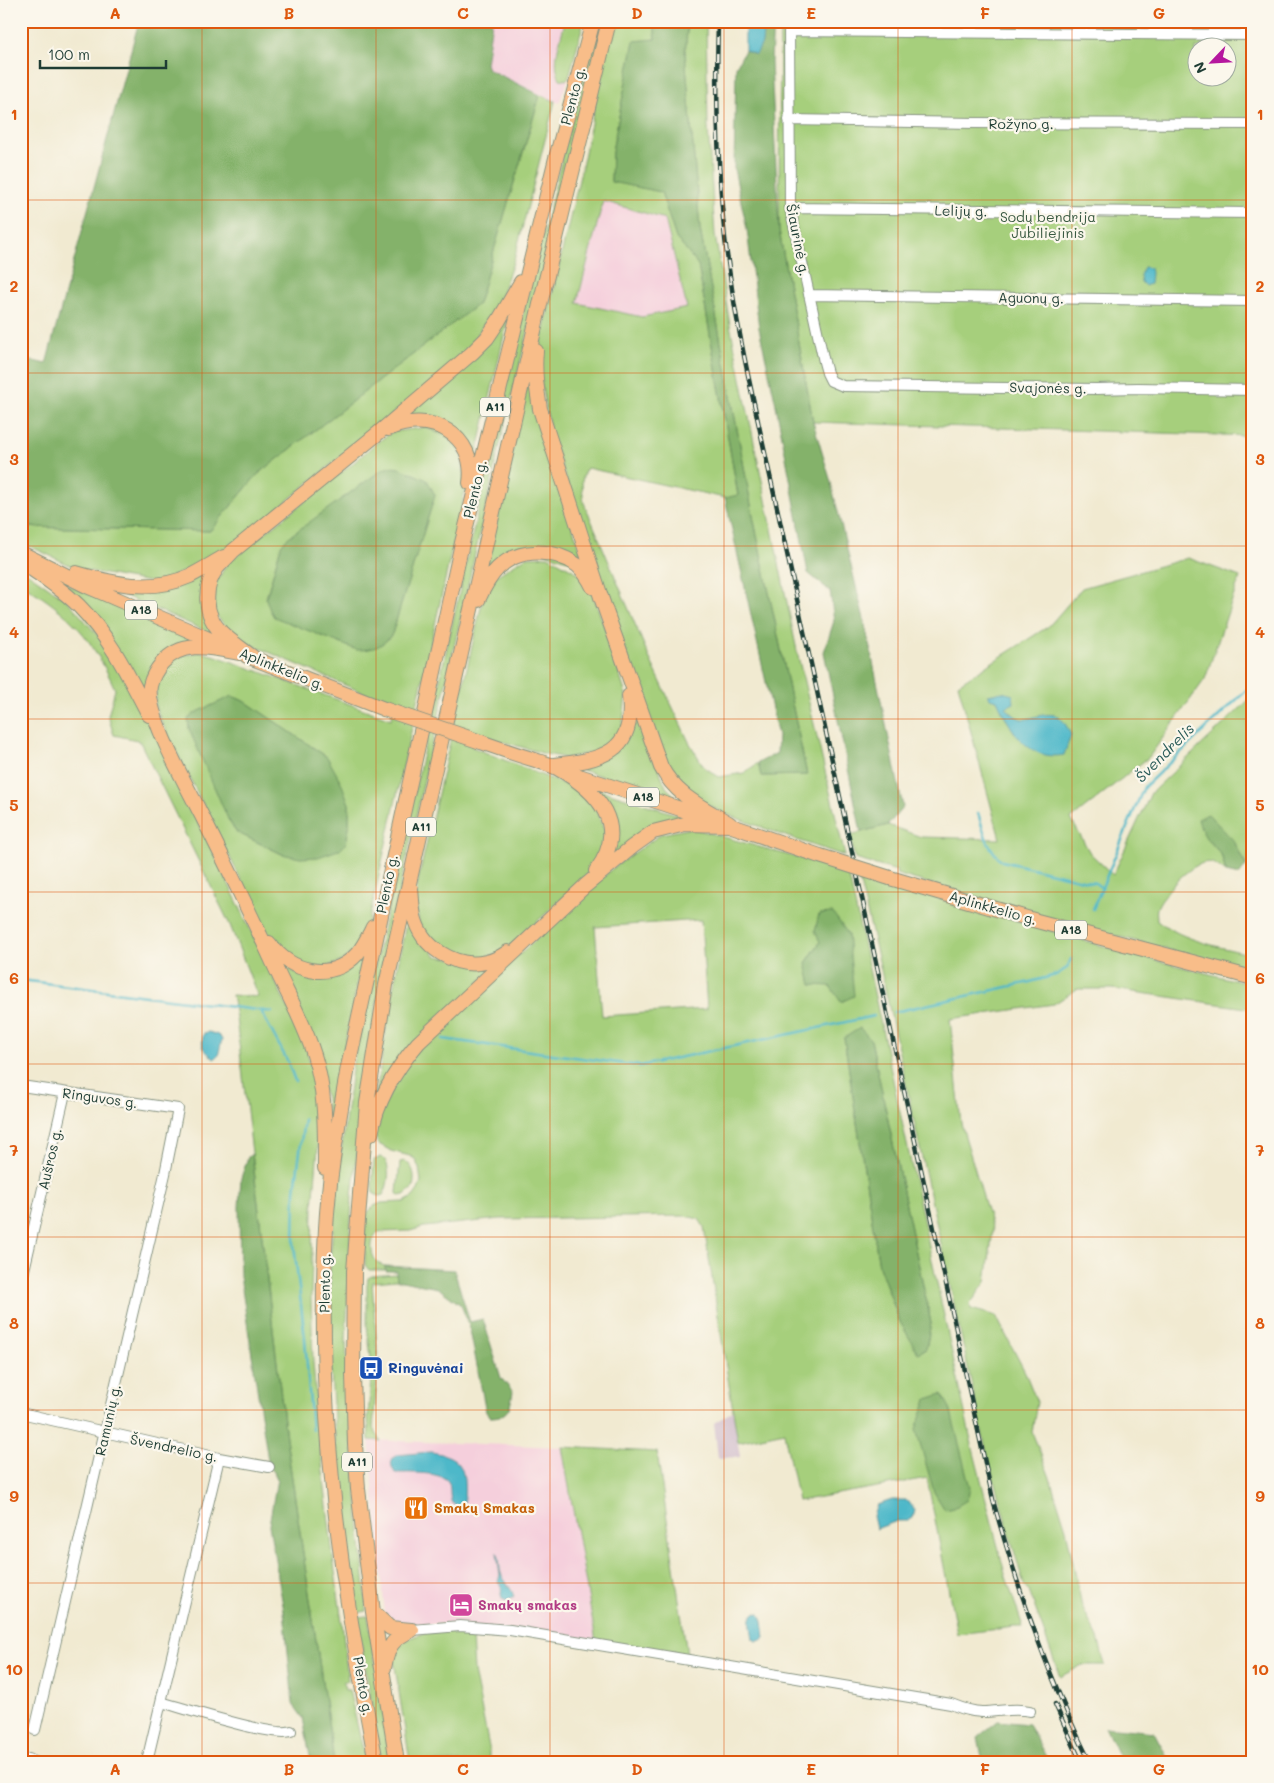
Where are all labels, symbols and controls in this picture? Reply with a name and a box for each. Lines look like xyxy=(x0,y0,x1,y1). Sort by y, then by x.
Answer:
text: A xyxy=(109,2,121,23)
text: B xyxy=(284,2,294,23)
text: C xyxy=(457,2,469,23)
text: D xyxy=(631,2,643,23)
text: E xyxy=(806,2,816,23)
text: F xyxy=(980,2,990,23)
text: G xyxy=(1153,2,1165,23)
scale bar xyxy=(40,38,166,70)
north arrow xyxy=(1186,38,1236,88)
text: 100 m xyxy=(48,44,90,64)
text: N xyxy=(1189,59,1211,77)
street label: Plento g. xyxy=(556,65,589,127)
text: 1 xyxy=(10,103,18,124)
text: 1 xyxy=(1256,103,1264,124)
street label: Rožyno g. xyxy=(988,114,1054,133)
street label: Lelijų g. xyxy=(934,201,988,220)
street label: Šiaurinė g. xyxy=(782,202,815,278)
park label: Sodų bendrija Jubiliejinis xyxy=(1000,207,1096,242)
text: 2 xyxy=(10,275,19,296)
text: 2 xyxy=(1256,275,1265,296)
street label: Aguonų g. xyxy=(998,287,1064,308)
street label: Svajonės g. xyxy=(1009,377,1087,398)
road number: A11 xyxy=(480,398,510,417)
text: 3 xyxy=(9,448,19,469)
text: 3 xyxy=(1255,448,1265,469)
street label: Plento g. xyxy=(458,458,491,520)
road number: A18 xyxy=(125,600,157,620)
text: 4 xyxy=(9,621,19,642)
text: 4 xyxy=(1255,621,1265,642)
street label: Aplinkkelio g. xyxy=(237,643,328,694)
water label: Švendrelis xyxy=(1130,718,1198,786)
road number: A18 xyxy=(627,788,659,806)
text: 5 xyxy=(9,794,19,815)
text: 5 xyxy=(1255,794,1265,815)
road number: A11 xyxy=(406,818,436,836)
street label: Plento g. xyxy=(371,853,402,915)
street label: Aplinkkelio g. xyxy=(947,886,1039,929)
road number: A18 xyxy=(1055,920,1087,940)
text: 6 xyxy=(9,967,19,988)
text: 6 xyxy=(1255,967,1265,988)
street label: Ringuvos g. xyxy=(61,1083,139,1112)
street label: Aušros g. xyxy=(33,1126,66,1192)
text: 7 xyxy=(10,1139,19,1160)
text: 7 xyxy=(1256,1139,1265,1160)
street label: Plento g. xyxy=(314,1253,335,1313)
text: 8 xyxy=(9,1312,19,1333)
text: 8 xyxy=(1255,1312,1265,1333)
bus stop icon: Ringuvėnai xyxy=(358,1355,384,1381)
place label: Ringuvėnai xyxy=(388,1358,464,1377)
street label: Ramunių g. xyxy=(90,1382,125,1458)
street label: Švendrelio g. xyxy=(129,1429,220,1466)
road number: A11 xyxy=(342,1452,372,1471)
text: 9 xyxy=(9,1485,19,1506)
text: 9 xyxy=(1255,1485,1265,1506)
restaurant icon: Smakų Smakas xyxy=(403,1495,429,1521)
place label: Smakų Smakas xyxy=(434,1498,535,1517)
hotel icon: Smakų smakas xyxy=(448,1592,474,1618)
place label: Smakų smakas xyxy=(478,1595,577,1614)
street label: Plento g. xyxy=(349,1655,378,1717)
text: 10 xyxy=(5,1658,23,1679)
text: 10 xyxy=(1251,1658,1269,1679)
text: A xyxy=(109,1758,121,1779)
text: B xyxy=(284,1758,294,1779)
text: C xyxy=(457,1758,469,1779)
text: D xyxy=(631,1758,643,1779)
text: E xyxy=(806,1758,816,1779)
text: F xyxy=(980,1758,990,1779)
text: G xyxy=(1153,1758,1165,1779)

